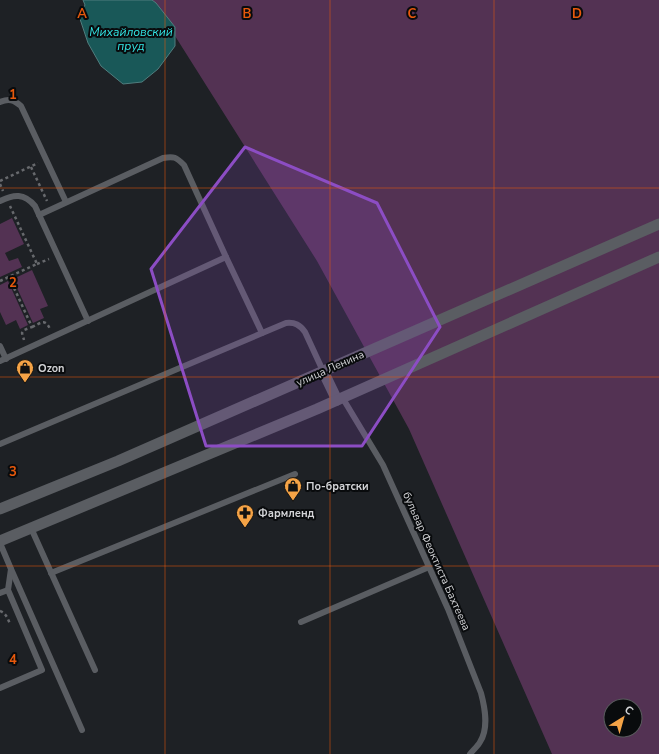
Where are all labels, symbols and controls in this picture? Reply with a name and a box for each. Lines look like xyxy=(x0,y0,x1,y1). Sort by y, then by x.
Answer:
text: A xyxy=(77,5,87,23)
text: B xyxy=(243,5,252,23)
text: C xyxy=(408,5,417,23)
text: D xyxy=(572,5,582,23)
water label: Михайловский пруд xyxy=(89,24,173,54)
text: 1 xyxy=(9,86,17,104)
text: 2 xyxy=(9,274,17,292)
street label: улица Ленина xyxy=(294,347,367,390)
shop icon: Ozon xyxy=(15,358,35,383)
place label: Ozon xyxy=(38,361,65,376)
text: 3 xyxy=(9,463,17,481)
shop icon: По-братски xyxy=(283,476,303,501)
place label: По-братски xyxy=(306,479,369,494)
street label: бульвар Феоктиста Бахтеева xyxy=(399,489,474,633)
pharmacy icon: Фармленд xyxy=(235,503,255,528)
place label: Фармленд xyxy=(258,506,315,521)
text: 4 xyxy=(9,651,17,669)
north arrow xyxy=(603,698,643,738)
text: С xyxy=(621,702,637,719)

